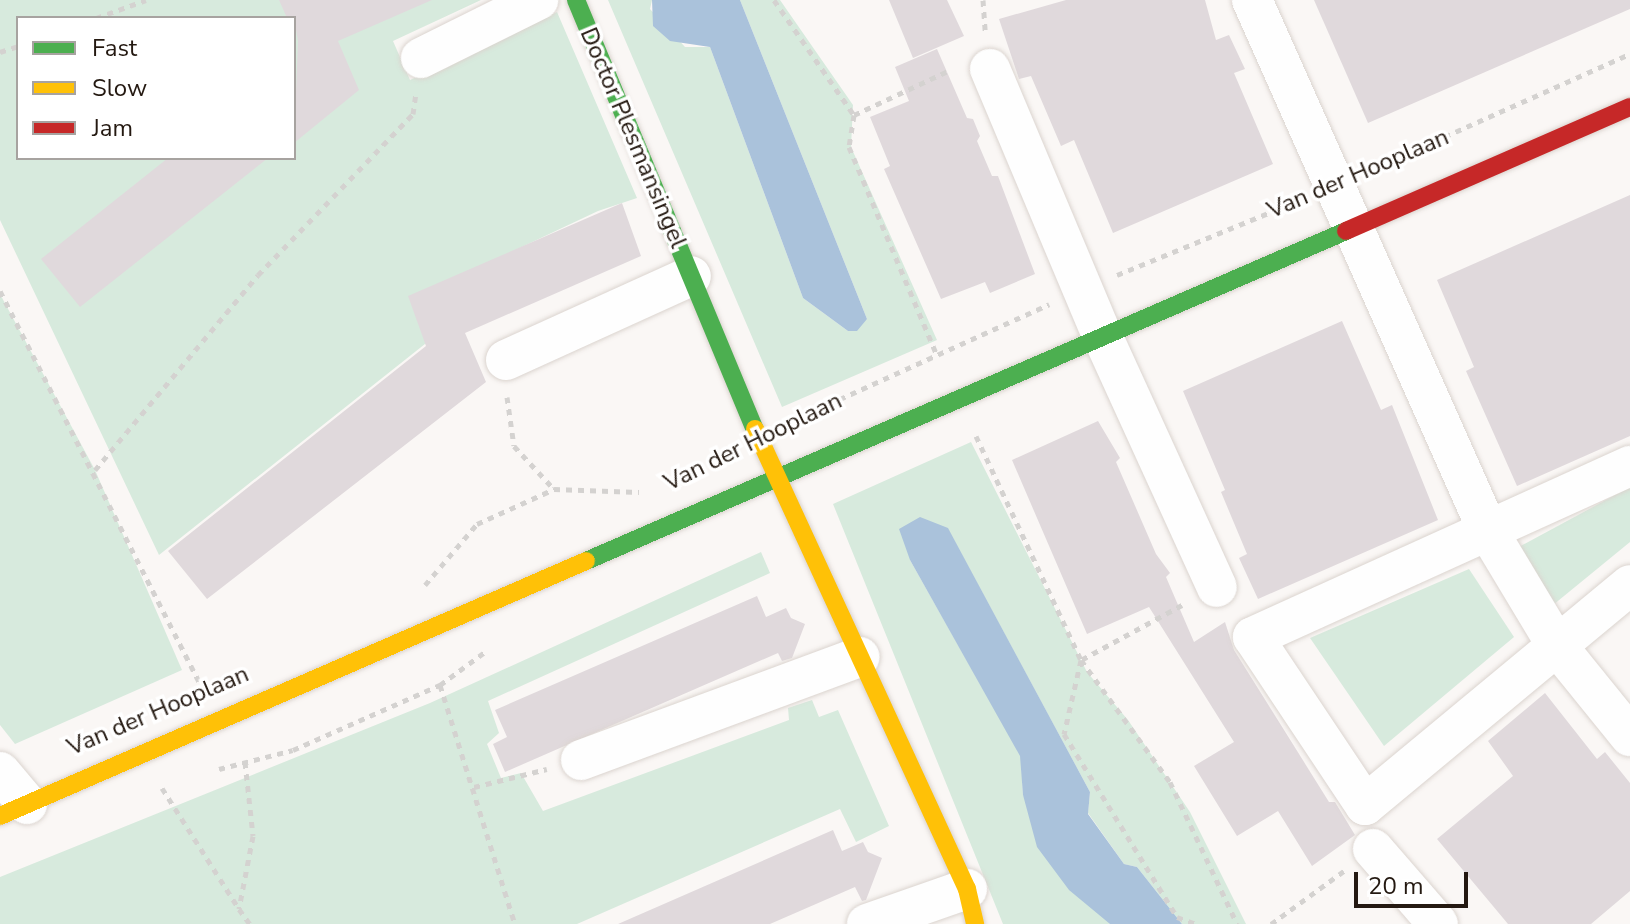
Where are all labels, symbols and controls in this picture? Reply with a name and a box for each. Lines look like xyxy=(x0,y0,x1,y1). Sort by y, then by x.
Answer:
legend xyxy=(16,16,296,160)
street label: Doctor Plesmansingel xyxy=(573,23,693,253)
text: Fast xyxy=(92,32,137,64)
text: Slow xyxy=(92,72,147,104)
text: Jam xyxy=(92,112,133,144)
street label: Van der Hooplaan xyxy=(1263,123,1453,225)
street label: Van der Hooplaan xyxy=(659,386,847,498)
street label: Van der Hooplaan xyxy=(63,660,253,762)
scale bar xyxy=(1358,856,1472,906)
text: 20 m xyxy=(1368,870,1424,902)

